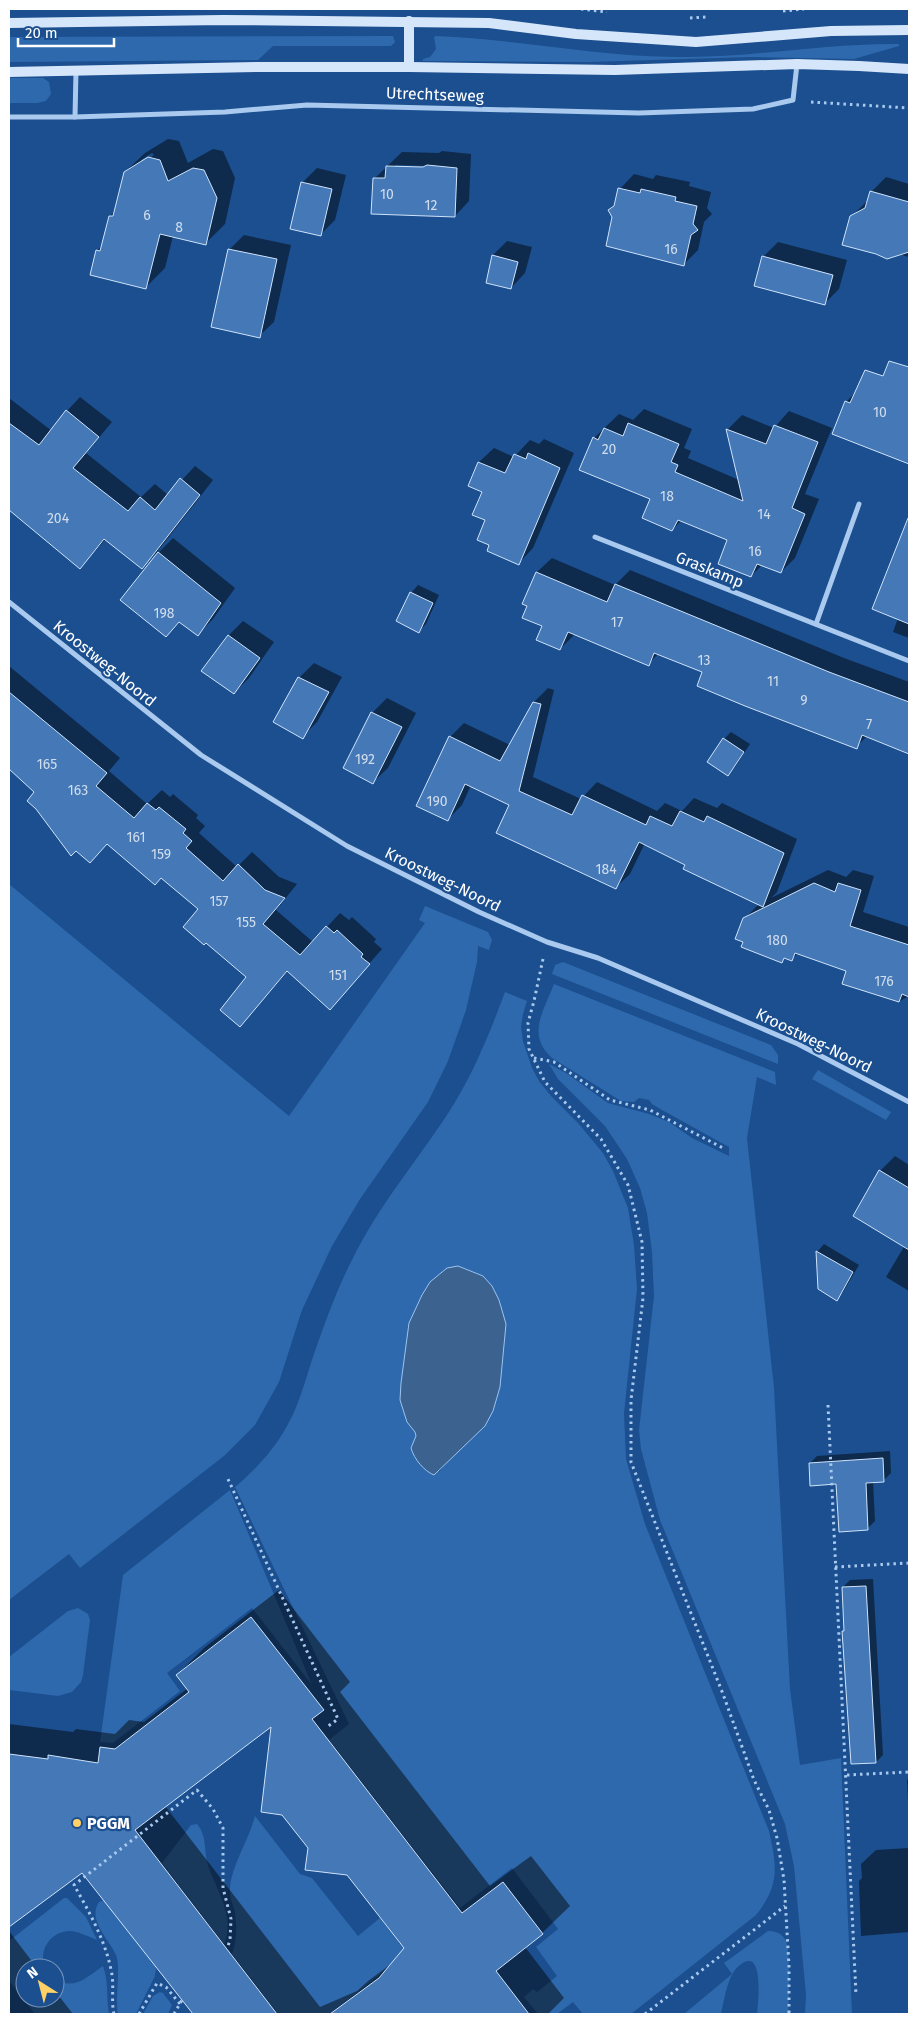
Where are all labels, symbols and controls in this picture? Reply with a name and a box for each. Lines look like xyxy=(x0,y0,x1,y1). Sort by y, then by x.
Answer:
scale bar xyxy=(18,15,114,47)
text: 20 m xyxy=(25,24,58,42)
street label: Utrechtseweg xyxy=(386,83,485,106)
house number: 10 xyxy=(380,186,394,203)
house number: 12 xyxy=(425,197,438,214)
house number: 6 xyxy=(143,207,151,224)
house number: 8 xyxy=(175,219,183,236)
house number: 16 xyxy=(664,241,678,258)
house number: 10 xyxy=(873,404,887,421)
house number: 20 xyxy=(602,441,617,458)
house number: 18 xyxy=(660,488,674,505)
house number: 14 xyxy=(757,506,771,523)
house number: 204 xyxy=(47,510,70,527)
house number: 16 xyxy=(748,543,762,560)
street label: Graskamp xyxy=(673,547,747,592)
house number: 198 xyxy=(153,605,175,622)
house number: 17 xyxy=(611,614,623,631)
street label: Kroostweg-Noord xyxy=(49,616,160,711)
house number: 13 xyxy=(697,652,711,669)
house number: 11 xyxy=(767,673,779,690)
house number: 9 xyxy=(800,692,808,709)
house number: 7 xyxy=(866,716,872,733)
house number: 192 xyxy=(355,751,375,768)
house number: 165 xyxy=(37,756,57,773)
house number: 163 xyxy=(68,782,88,799)
house number: 190 xyxy=(426,793,448,810)
house number: 161 xyxy=(127,829,145,846)
street label: Kroostweg-Noord xyxy=(382,843,504,916)
house number: 159 xyxy=(151,846,171,863)
house number: 184 xyxy=(595,861,617,878)
house number: 157 xyxy=(210,893,228,910)
house number: 155 xyxy=(236,914,256,931)
house number: 180 xyxy=(766,932,788,949)
house number: 151 xyxy=(329,967,347,984)
house number: 176 xyxy=(874,973,894,990)
street label: Kroostweg-Noord xyxy=(753,1004,875,1077)
place label: PGGM xyxy=(87,1814,130,1833)
marker: PGGM xyxy=(71,1817,83,1829)
north arrow xyxy=(15,1958,65,2008)
text: N xyxy=(24,1963,41,1982)

